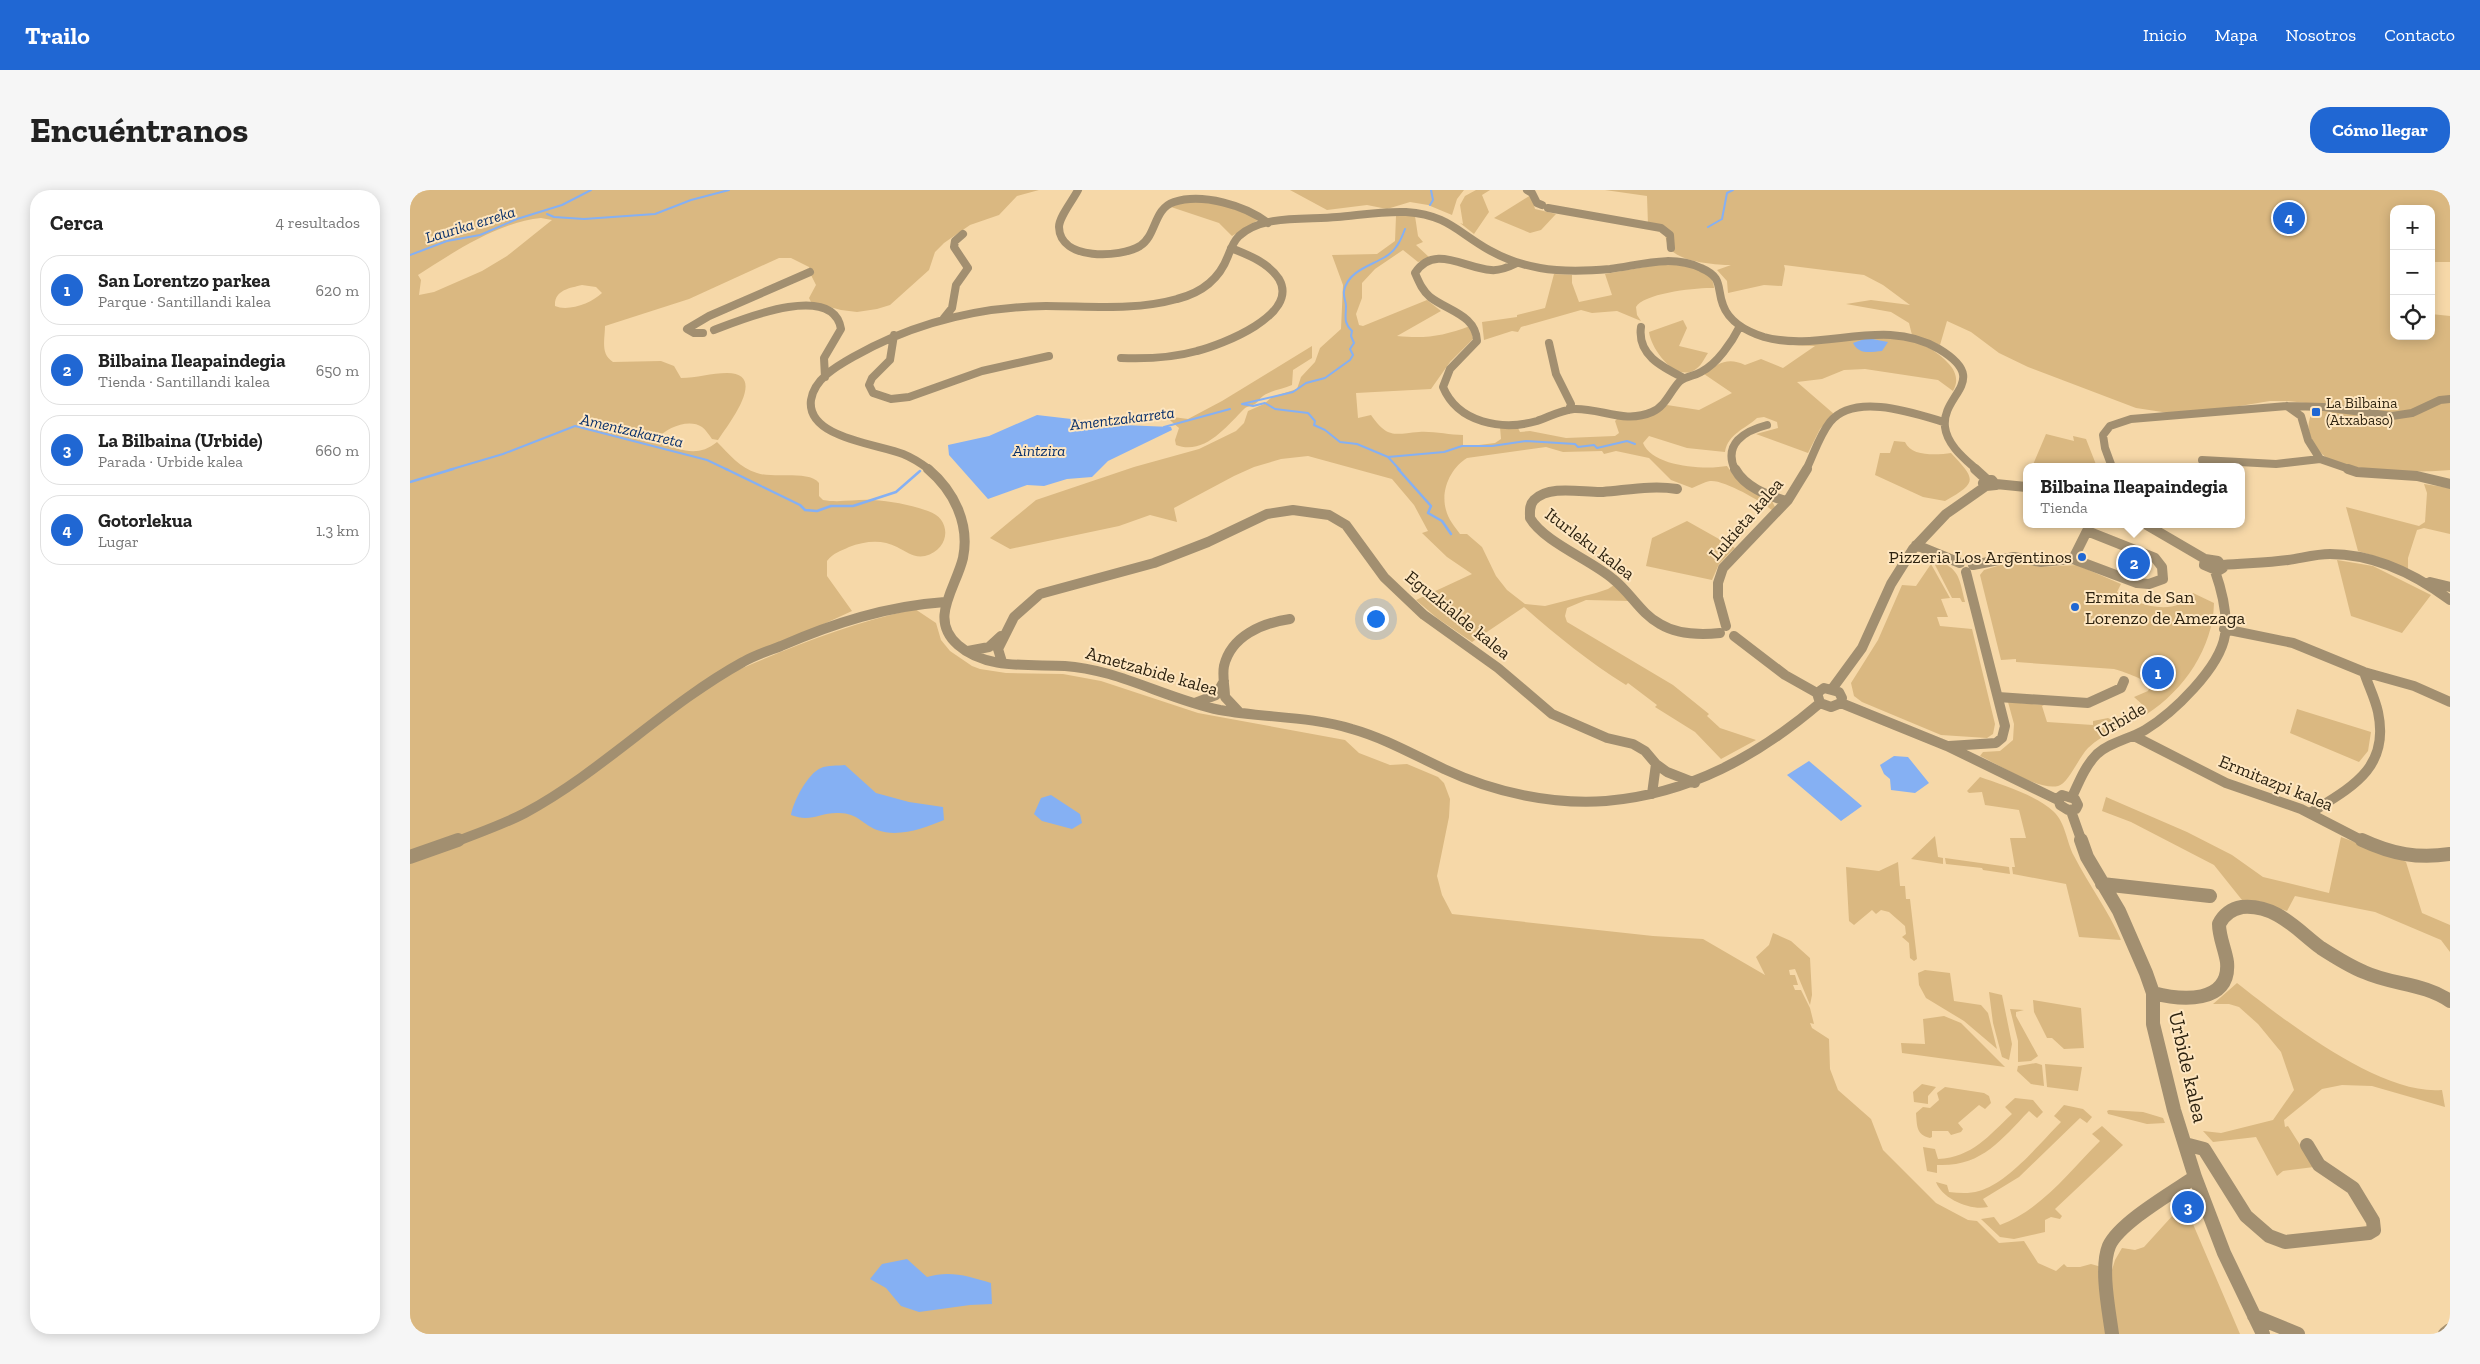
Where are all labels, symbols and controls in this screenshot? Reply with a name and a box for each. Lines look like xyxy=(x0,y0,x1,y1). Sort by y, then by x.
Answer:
text: Trailo xyxy=(25,21,90,50)
text: Inicio xyxy=(2143,24,2187,46)
text: Mapa xyxy=(2215,24,2258,46)
text: Nosotros xyxy=(2286,24,2356,46)
text: Contacto xyxy=(2384,24,2455,46)
button: Cómo llegar xyxy=(2310,107,2450,153)
text: Encuéntranos xyxy=(30,109,248,151)
pin: 4 xyxy=(2273,199,2305,237)
water label: Laurika erreka xyxy=(423,202,517,247)
map controls xyxy=(2390,205,2435,340)
button: + xyxy=(2390,205,2435,250)
text: Cerca xyxy=(50,210,103,235)
text: 4 resultados xyxy=(276,213,360,232)
button: − xyxy=(2390,250,2435,295)
text: San Lorentzo parkea xyxy=(98,269,270,292)
text: 1 xyxy=(64,281,70,300)
text: 620 m xyxy=(316,281,359,300)
text: Parque · Santillandi kalea xyxy=(98,292,271,311)
button: locate xyxy=(2390,295,2435,340)
text: Bilbaina Ileapaindegia xyxy=(98,349,286,372)
text: 2 xyxy=(63,361,71,380)
text: 650 m xyxy=(316,361,359,380)
text: Tienda · Santillandi kalea xyxy=(98,372,270,391)
place label: La Bilbaina (Atxabaso) xyxy=(2326,394,2397,429)
water label: Amentzakarreta xyxy=(1068,403,1175,434)
marker: La Bilbaina (Atxabaso) xyxy=(2310,406,2322,418)
water label: Amentzakarreta xyxy=(578,409,685,452)
text: La Bilbaina (Urbide) xyxy=(98,429,263,452)
text: 3 xyxy=(63,441,71,460)
text: 660 m xyxy=(315,441,359,460)
water label: Aintzira xyxy=(1012,441,1065,460)
text: Parada · Urbide kalea xyxy=(98,452,243,471)
popup xyxy=(2023,463,2245,528)
street label: Lukieta kalea xyxy=(1704,473,1788,565)
text: Bilbaina Ileapaindegia xyxy=(2040,475,2228,498)
text: Tienda xyxy=(2040,498,2088,517)
street label: Iturleku kalea xyxy=(1541,503,1639,585)
text: Gotorlekua xyxy=(98,509,192,532)
text: 4 xyxy=(62,521,72,540)
text: 1.3 km xyxy=(316,521,359,540)
text: Lugar xyxy=(98,532,139,551)
pin: 2 xyxy=(2118,544,2150,582)
place label: Pizzeria Los Argentinos xyxy=(1889,546,2072,568)
marker: Pizzeria Los Argentinos xyxy=(2076,551,2088,563)
street label: Eguzkialde kalea xyxy=(1401,566,1515,664)
place label: Ermita de San Lorenzo de Amezaga xyxy=(2085,586,2246,629)
marker: Ermita de San Lorenzo de Amezaga xyxy=(2069,601,2081,613)
your location xyxy=(1363,606,1389,632)
street label: Ametzabide kalea xyxy=(1083,642,1221,700)
pin: 1 xyxy=(2142,654,2174,692)
street label: Urbide xyxy=(2093,697,2149,743)
street label: Ermitazpi kalea xyxy=(2216,750,2337,816)
street label: Urbide kalea xyxy=(2164,1009,2213,1125)
pin: 3 xyxy=(2172,1188,2204,1226)

